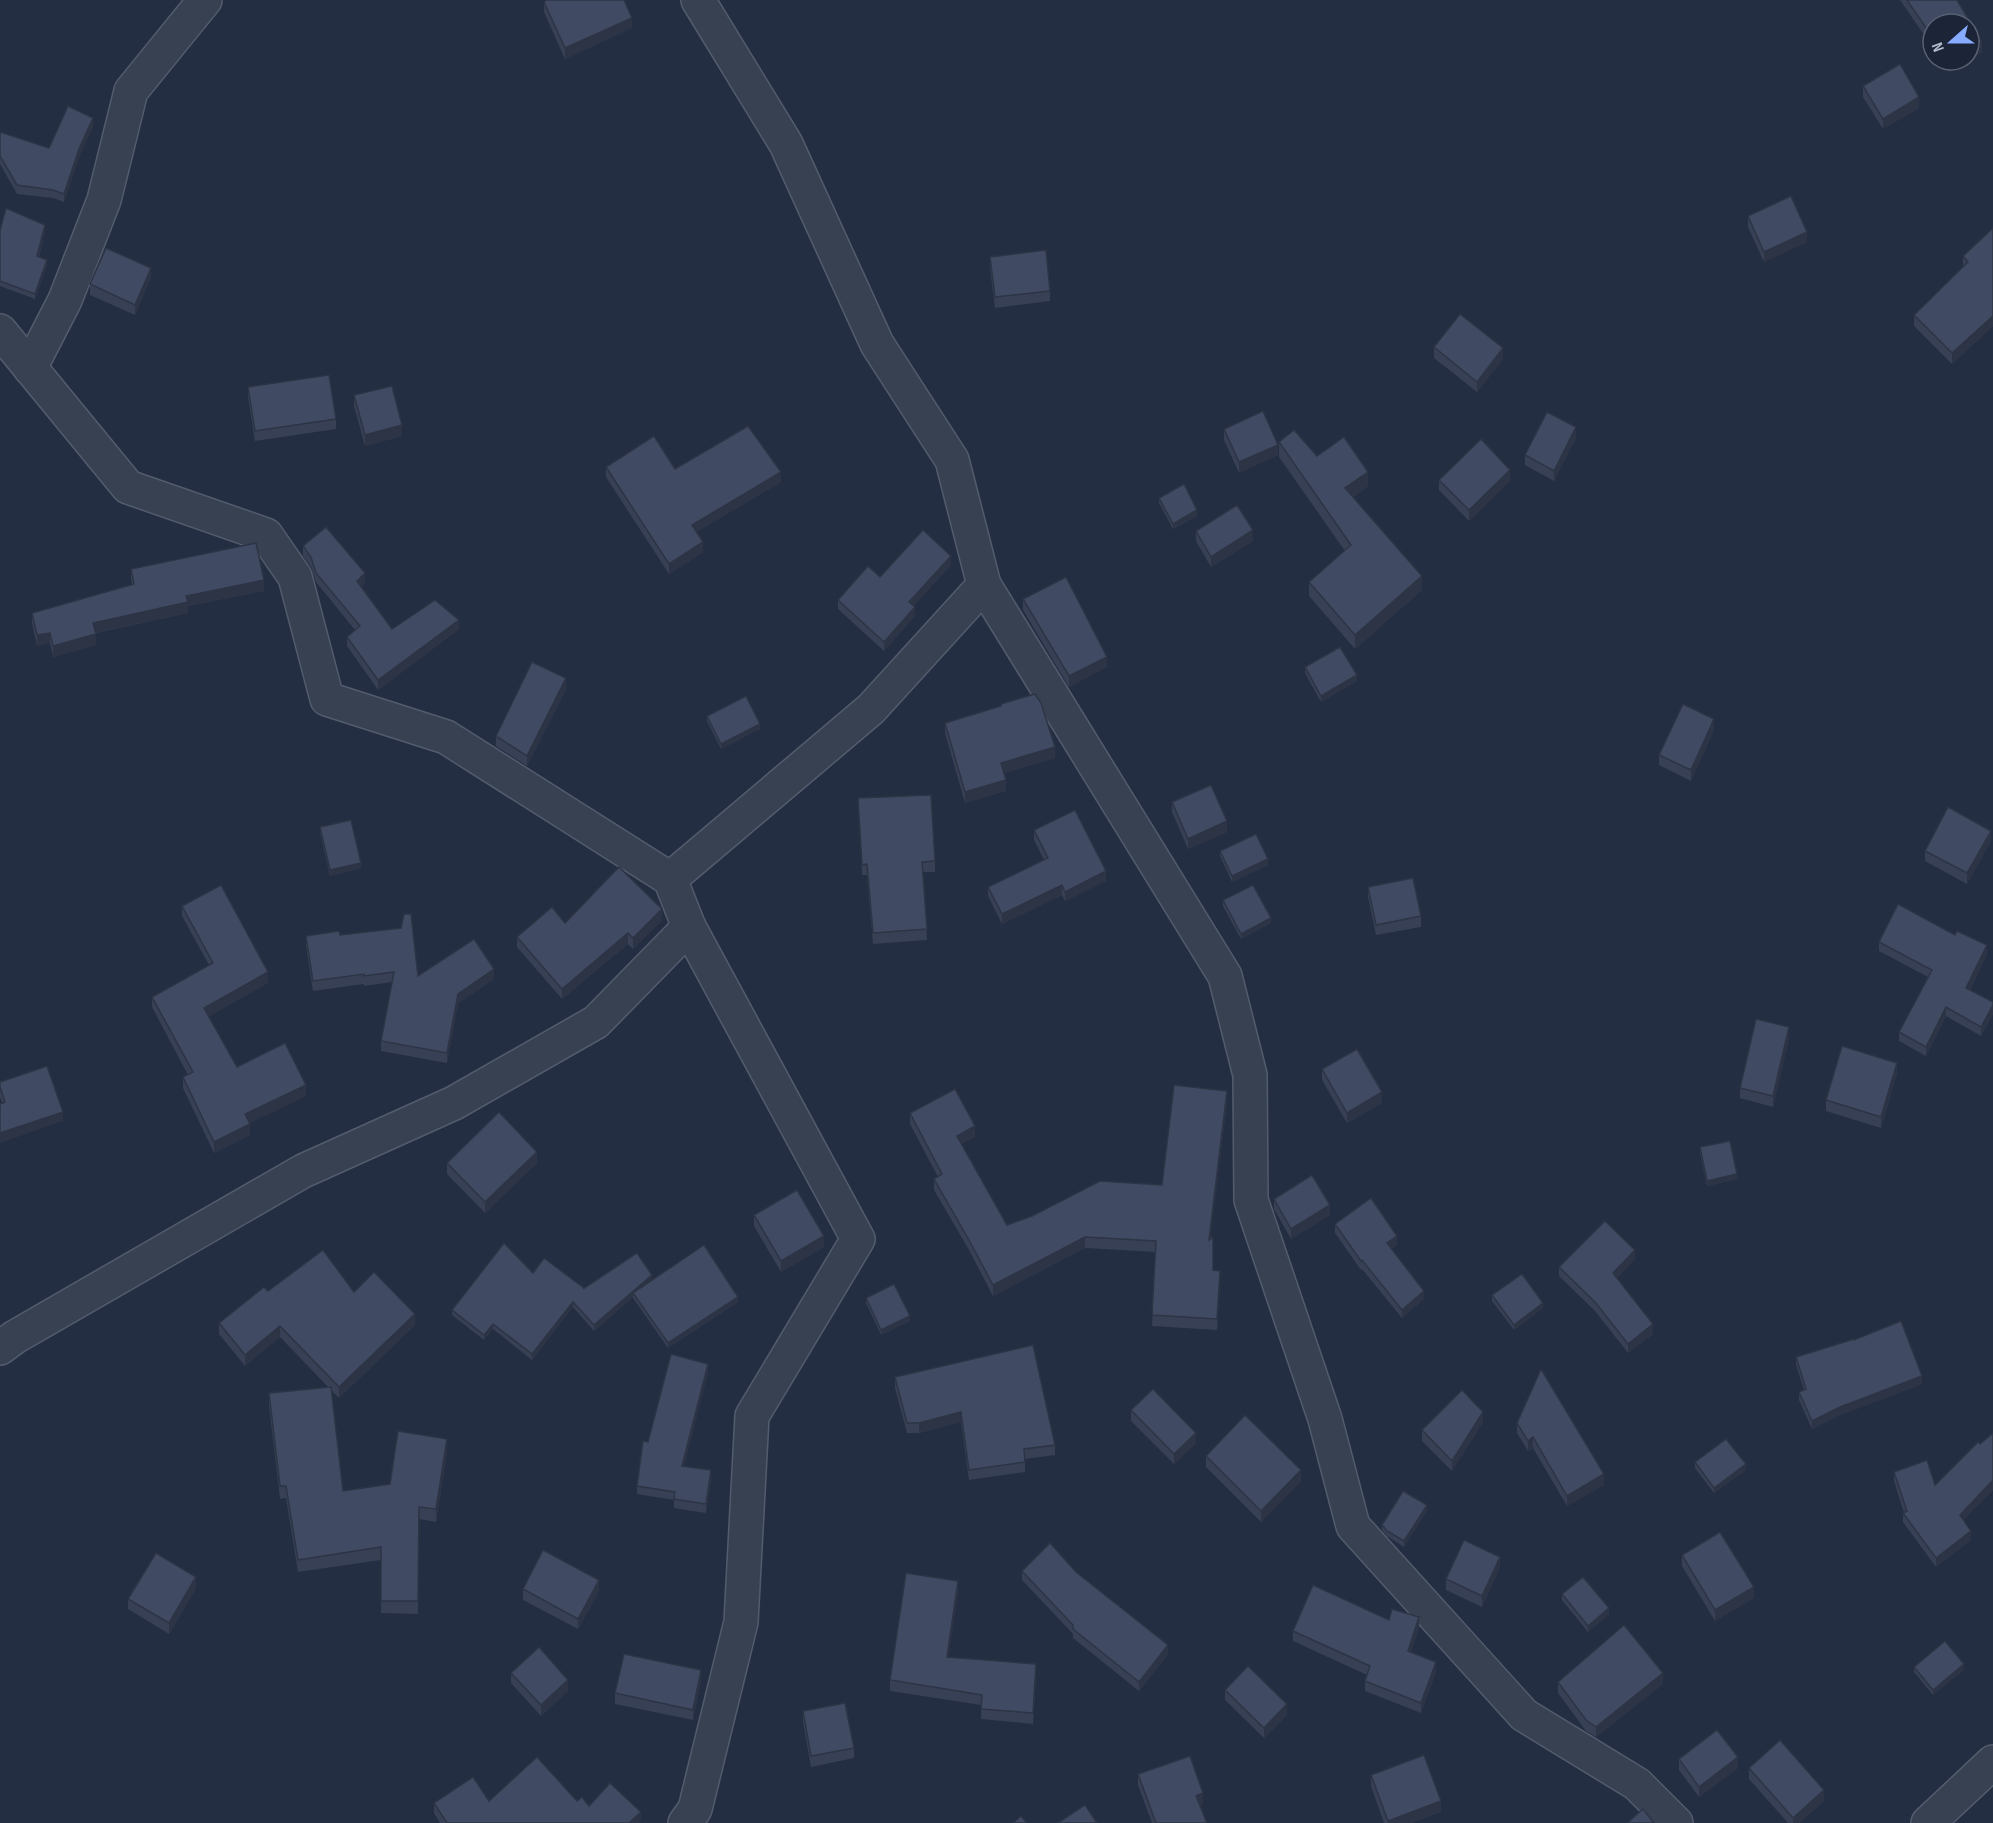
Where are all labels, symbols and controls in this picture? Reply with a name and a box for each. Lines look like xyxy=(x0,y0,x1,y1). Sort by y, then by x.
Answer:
north arrow xyxy=(1921,12,1981,72)
text: N xyxy=(1928,39,1949,54)

